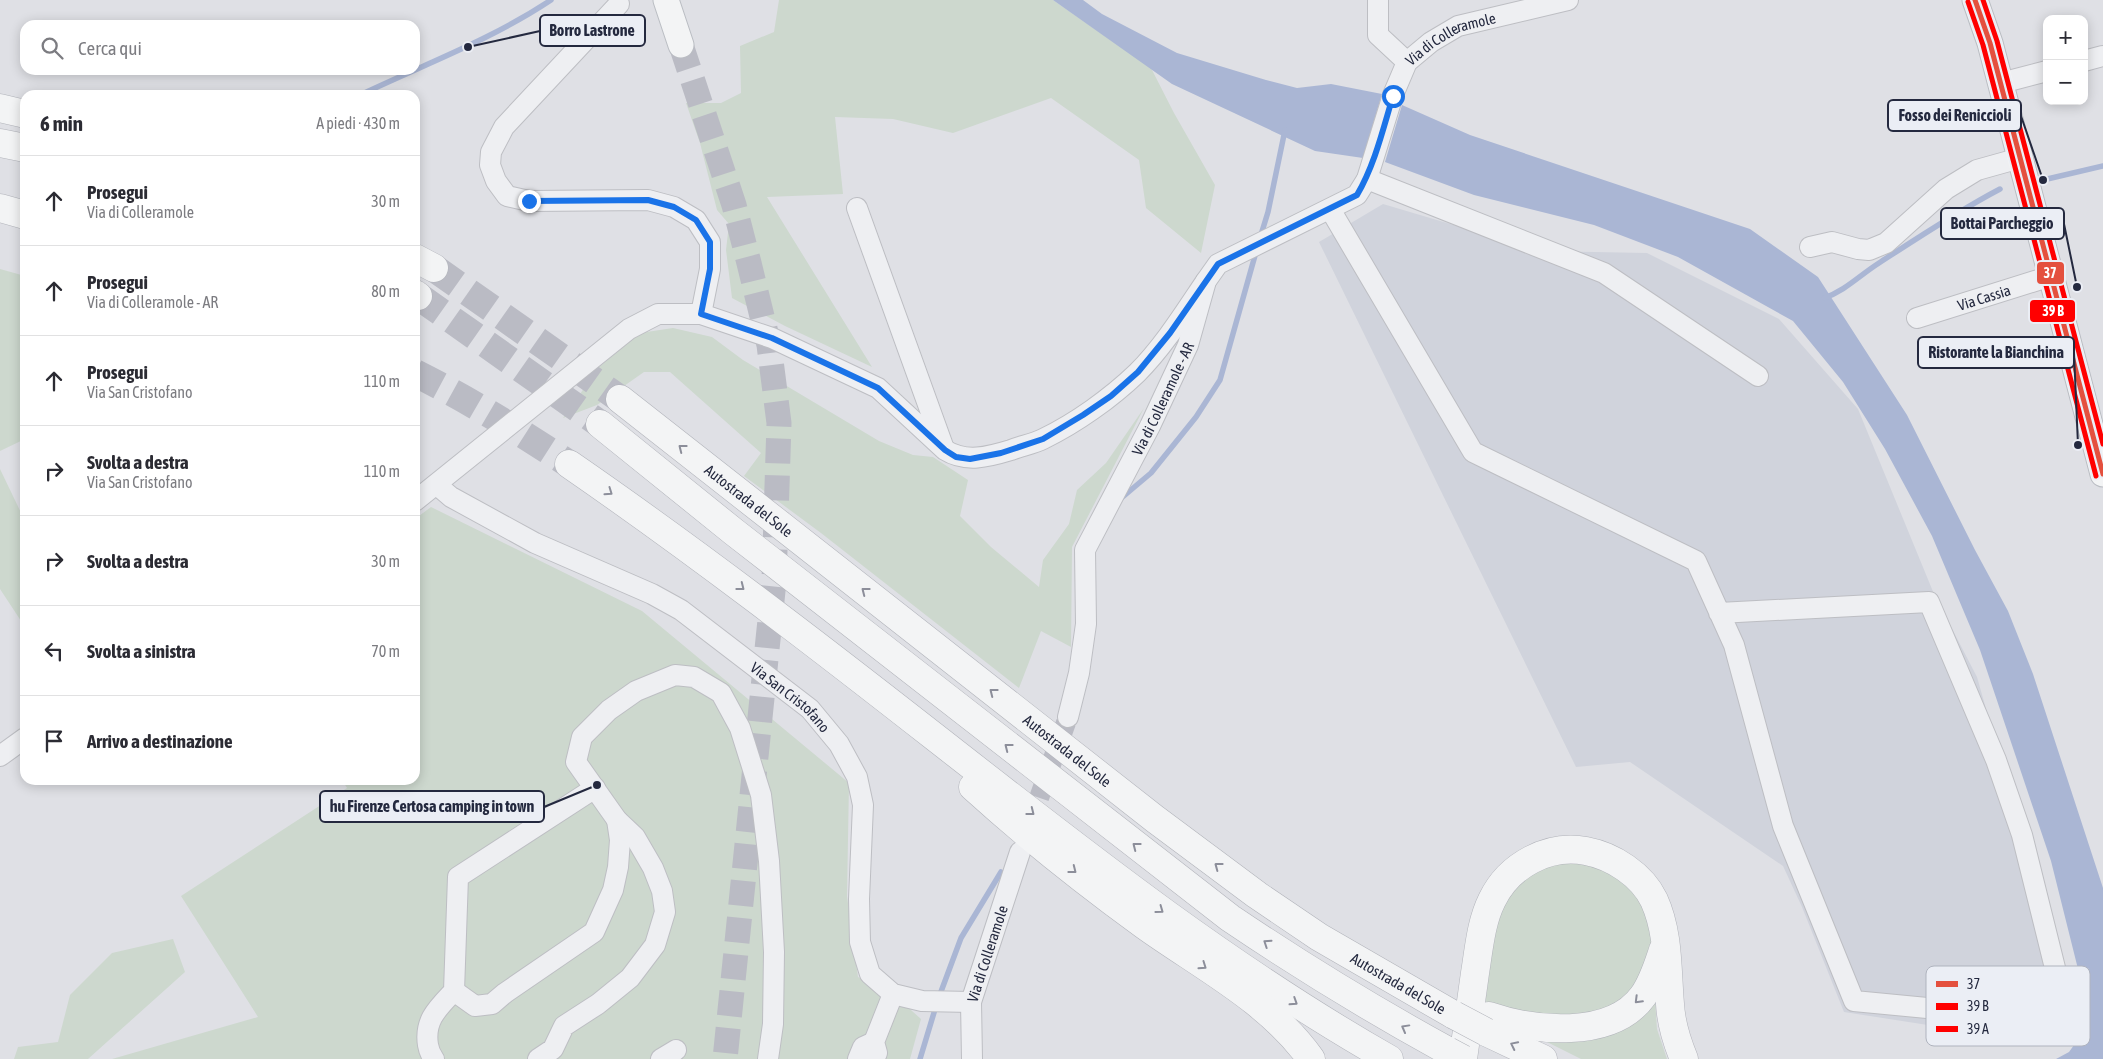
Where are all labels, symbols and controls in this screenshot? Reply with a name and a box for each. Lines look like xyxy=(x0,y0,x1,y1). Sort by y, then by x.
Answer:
street label: Via di Colleramole xyxy=(1402,9,1497,68)
callout: Borro Lastrone xyxy=(540,15,645,46)
map controls xyxy=(2043,15,2088,105)
button: + xyxy=(2043,15,2088,60)
search box xyxy=(20,20,420,75)
text: Borro Lastrone xyxy=(549,21,635,39)
icon: search xyxy=(38,34,66,62)
text: Cerca qui xyxy=(78,37,142,59)
button: − xyxy=(2043,60,2088,105)
route start xyxy=(1382,85,1405,108)
callout: Fosso dei Reniccioli xyxy=(1888,100,2021,131)
text: Fosso dei Reniccioli xyxy=(1898,106,2012,124)
text: 6 min xyxy=(40,111,83,135)
text: A piedi · 430 m xyxy=(316,114,400,132)
text: Prosegui xyxy=(87,181,148,203)
icon: ahead xyxy=(40,187,68,215)
route end xyxy=(518,190,541,213)
text: 30 m xyxy=(371,192,400,210)
text: Via di Colleramole xyxy=(87,203,194,221)
callout: Bottai Parcheggio xyxy=(1941,208,2064,239)
text: Bottai Parcheggio xyxy=(1951,214,2054,232)
line badge: 37 xyxy=(2036,261,2065,285)
text: 37 xyxy=(2043,265,2057,281)
text: Prosegui xyxy=(87,271,148,293)
icon: ahead xyxy=(40,277,68,305)
street label: Via Cassia xyxy=(1955,281,2012,313)
text: 80 m xyxy=(371,282,400,300)
text: Via di Colleramole - AR xyxy=(87,293,218,311)
line badge: 39 B xyxy=(2029,299,2076,323)
text: 39 B xyxy=(2042,303,2064,319)
callout: Ristorante la Bianchina xyxy=(1918,337,2074,368)
street label: Via di Colleramole - AR xyxy=(1128,339,1197,458)
text: Ristorante la Bianchina xyxy=(1928,343,2064,361)
text: Prosegui xyxy=(87,361,148,383)
icon: ahead xyxy=(40,367,68,395)
text: 110 m xyxy=(364,372,400,390)
text: Via San Cristofano xyxy=(87,383,193,401)
one-way arrow xyxy=(679,445,688,453)
text: Svolta a destra xyxy=(87,451,189,473)
icon: right xyxy=(40,457,68,485)
street label: Autostrada del Sole xyxy=(702,461,796,540)
text: 110 m xyxy=(364,462,400,480)
text: Via San Cristofano xyxy=(87,473,193,491)
one-way arrow xyxy=(604,486,613,495)
icon: right xyxy=(40,547,68,575)
text: Svolta a destra xyxy=(87,550,189,572)
text: 30 m xyxy=(371,552,400,570)
one-way arrow xyxy=(735,581,744,589)
one-way arrow xyxy=(862,589,871,597)
icon: left xyxy=(40,637,68,665)
text: Svolta a sinistra xyxy=(87,640,196,662)
text: 70 m xyxy=(371,642,400,660)
street label: Via San Cristofano xyxy=(748,658,834,735)
one-way arrow xyxy=(989,688,998,697)
street label: Autostrada del Sole xyxy=(1020,711,1115,790)
icon: arrive xyxy=(40,727,68,755)
text: Arrivo a destinazione xyxy=(87,730,233,752)
one-way arrow xyxy=(1005,744,1014,752)
callout: hu Firenze Certosa camping in town xyxy=(320,791,544,822)
text: hu Firenze Certosa camping in town xyxy=(330,797,535,815)
one-way arrow xyxy=(1025,806,1034,814)
one-way arrow xyxy=(1133,844,1142,852)
one-way arrow xyxy=(1214,863,1224,872)
one-way arrow xyxy=(1067,864,1076,872)
street label: Via di Colleramole xyxy=(963,903,1011,1004)
one-way arrow xyxy=(1154,904,1164,913)
one-way arrow xyxy=(1263,940,1272,949)
street label: Autostrada del Sole xyxy=(1348,949,1449,1017)
one-way arrow xyxy=(1198,960,1207,969)
legend xyxy=(1926,966,2090,1046)
text: 37 xyxy=(1967,976,1980,992)
one-way arrow xyxy=(1634,994,1643,1003)
one-way arrow xyxy=(1288,996,1298,1005)
text: 39 B xyxy=(1967,998,1989,1014)
text: 39 A xyxy=(1967,1021,1989,1037)
one-way arrow xyxy=(1402,1024,1411,1034)
one-way arrow xyxy=(1510,1041,1519,1052)

